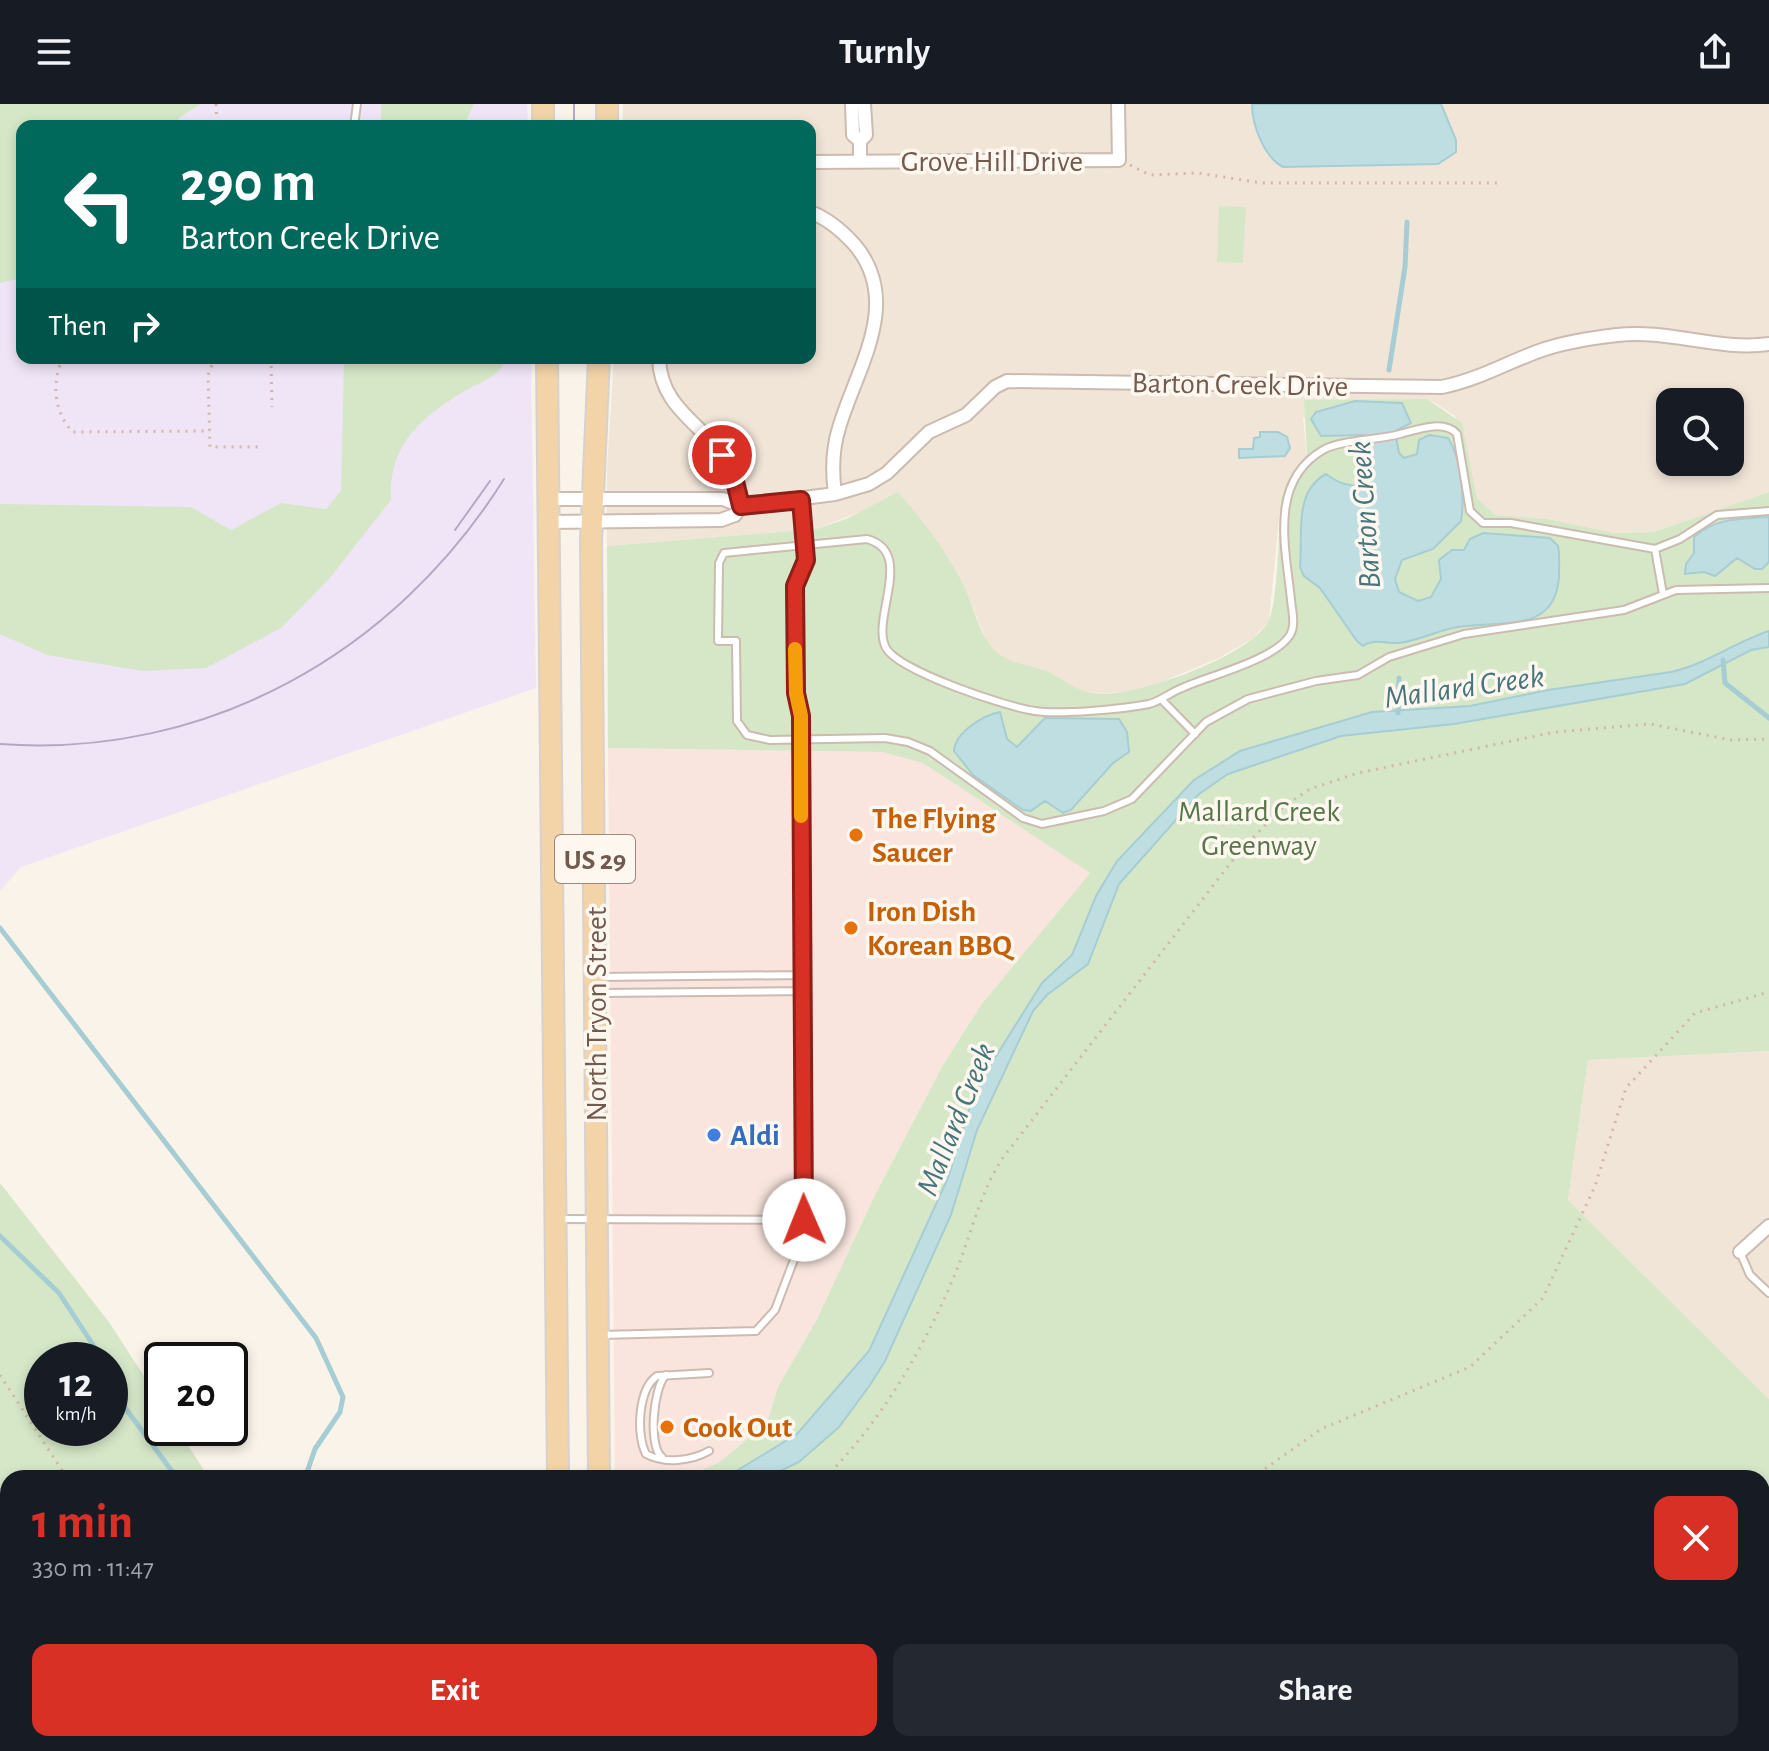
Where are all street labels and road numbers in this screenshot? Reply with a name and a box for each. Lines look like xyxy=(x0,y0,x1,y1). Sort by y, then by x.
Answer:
street label: Grove Hill Drive xyxy=(901,147,1083,177)
street label: Barton Creek Drive xyxy=(1131,368,1349,402)
road number: US 29 xyxy=(555,835,635,883)
street label: North Tryon Street xyxy=(582,906,612,1121)

